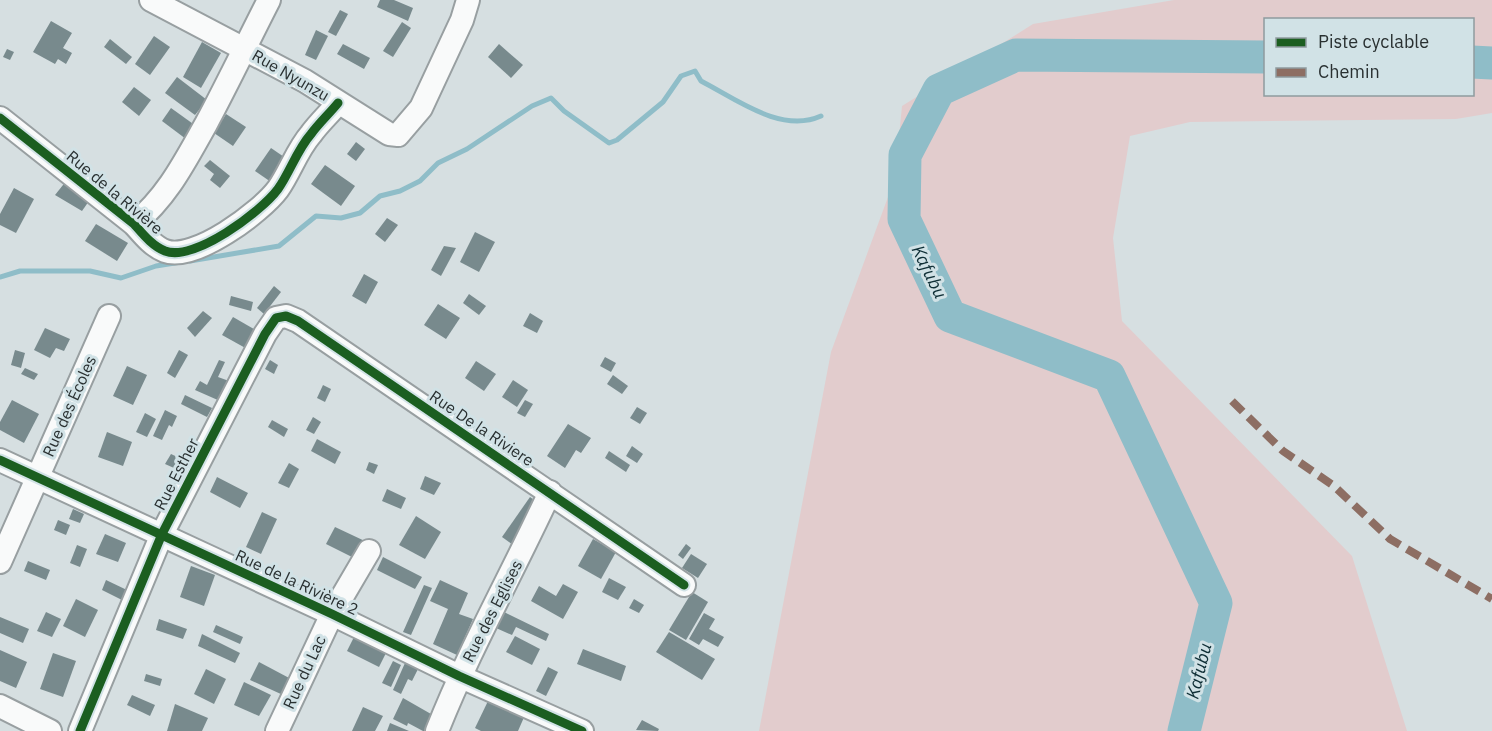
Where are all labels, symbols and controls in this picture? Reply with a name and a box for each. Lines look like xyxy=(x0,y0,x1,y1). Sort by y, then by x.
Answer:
legend xyxy=(1264,18,1474,96)
text: Piste cyclable xyxy=(1318,30,1429,53)
street label: Rue Nyunzu xyxy=(249,45,333,105)
text: Chemin xyxy=(1318,60,1380,83)
street label: Rue de la Rivière xyxy=(63,146,168,238)
water label: Kafubu xyxy=(907,241,952,302)
street label: Rue des Écoles xyxy=(37,352,100,460)
street label: Rue De la Riviere xyxy=(426,386,538,470)
street label: Rue Esther xyxy=(149,434,203,513)
street label: Rue de la Rivière 2 xyxy=(232,545,362,619)
street label: Rue des Eglises xyxy=(458,557,526,665)
street label: Rue du Lac xyxy=(278,632,330,712)
water label: Kafubu xyxy=(1180,640,1217,701)

